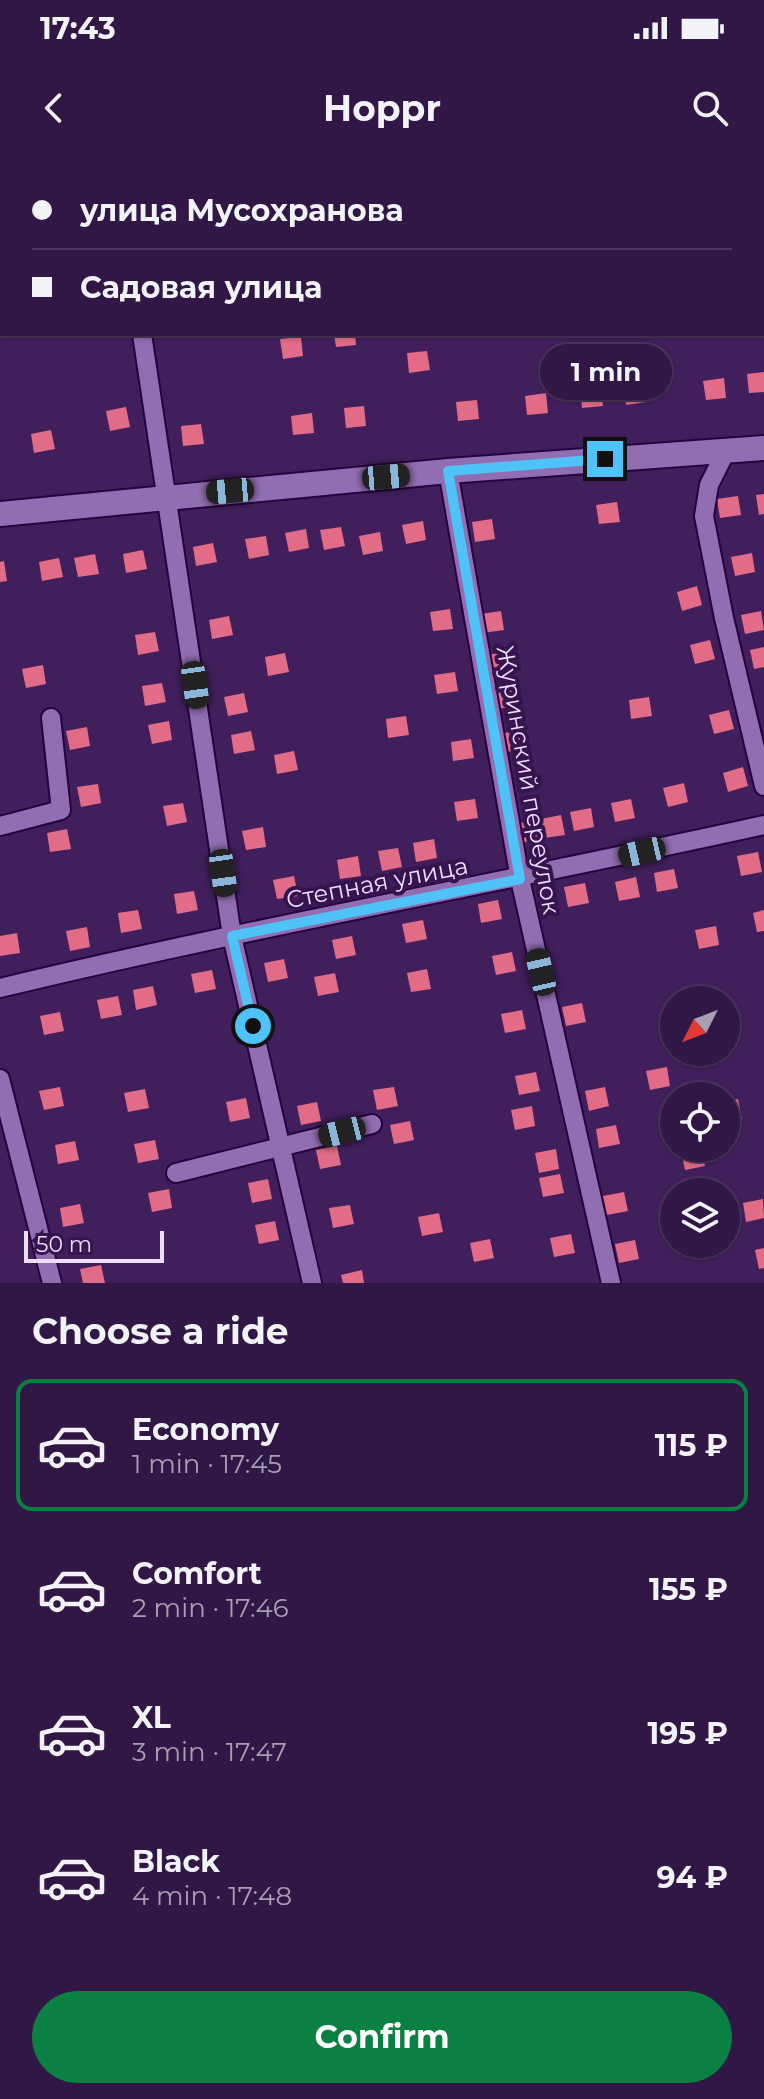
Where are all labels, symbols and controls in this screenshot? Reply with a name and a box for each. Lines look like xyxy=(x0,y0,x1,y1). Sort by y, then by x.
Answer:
text: 17:43 xyxy=(40,10,116,47)
icon: back xyxy=(32,86,76,130)
text: Hoppr xyxy=(323,86,441,130)
icon: search xyxy=(688,86,732,130)
text: улица Мусохранова xyxy=(80,192,404,229)
text: Садовая улица xyxy=(80,269,322,306)
callout: 1 min xyxy=(539,343,671,399)
text: 1 min xyxy=(571,356,641,388)
route end xyxy=(587,441,623,477)
car xyxy=(361,463,411,491)
car xyxy=(205,477,255,505)
street label: Журинский переулок xyxy=(491,643,566,917)
car xyxy=(180,660,210,710)
car xyxy=(616,835,668,869)
car xyxy=(208,848,238,898)
street label: Степная улица xyxy=(284,851,470,914)
car xyxy=(524,946,558,998)
north arrow xyxy=(660,986,740,1066)
map controls xyxy=(660,986,740,1258)
route start xyxy=(235,1008,271,1044)
button: locate xyxy=(660,1082,740,1162)
car xyxy=(316,1115,368,1149)
button: layers xyxy=(660,1178,740,1258)
scale bar xyxy=(24,1227,164,1263)
text: 50 m xyxy=(36,1231,92,1258)
text: Choose a ride xyxy=(32,1309,289,1353)
icon: car xyxy=(36,1409,108,1481)
text: Economy xyxy=(132,1411,279,1448)
text: 115 ₽ xyxy=(655,1427,728,1464)
text: 1 min · 17:45 xyxy=(132,1448,282,1480)
icon: car xyxy=(36,1553,108,1625)
text: Comfort xyxy=(132,1555,262,1592)
text: 155 ₽ xyxy=(649,1571,728,1608)
text: 2 min · 17:46 xyxy=(132,1592,289,1624)
icon: car xyxy=(36,1697,108,1769)
text: XL xyxy=(132,1699,171,1736)
text: 195 ₽ xyxy=(648,1715,728,1752)
text: 3 min · 17:47 xyxy=(132,1736,287,1768)
icon: car xyxy=(36,1841,108,1913)
text: Black xyxy=(132,1843,220,1880)
text: 94 ₽ xyxy=(656,1859,728,1896)
text: 4 min · 17:48 xyxy=(132,1880,292,1912)
button: Confirm xyxy=(32,1991,732,2083)

